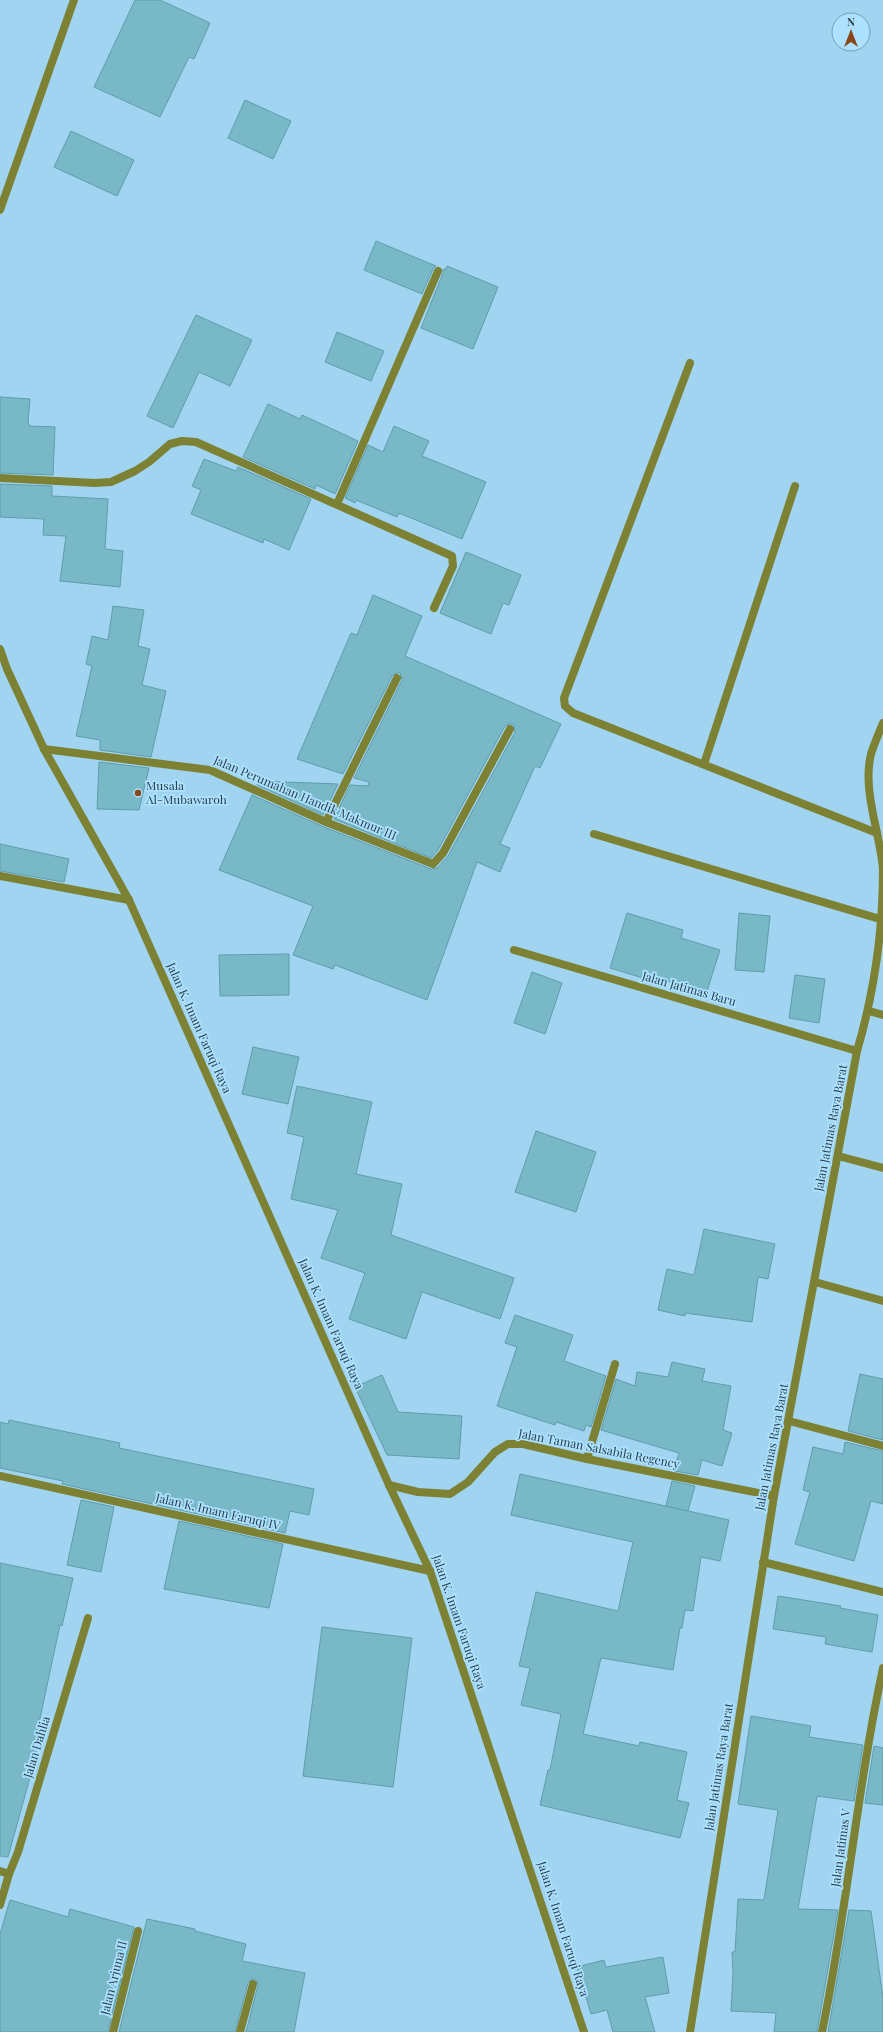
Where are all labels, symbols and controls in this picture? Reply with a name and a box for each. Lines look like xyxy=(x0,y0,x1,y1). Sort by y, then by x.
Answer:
north arrow xyxy=(831,12,871,52)
text: N xyxy=(847,14,855,29)
street label: Jalan Perumahan Handik Makmur III xyxy=(211,751,399,843)
place label: Musala Al-Mubawaroh xyxy=(145,777,227,807)
marker: Musala Al-Mubawaroh xyxy=(133,788,143,798)
street label: Jalan K. Imam Faruqi Raya xyxy=(163,959,236,1095)
street label: Jalan Jatimas Baru xyxy=(639,967,738,1009)
street label: Jalan Jatimas Raya Barat xyxy=(810,1062,850,1194)
street label: Jalan K. Imam Faruqi Raya xyxy=(295,1255,368,1391)
street label: Jalan Jatimas Raya Barat xyxy=(751,1381,791,1513)
street label: Jalan Taman Salsabila Regency xyxy=(516,1424,681,1472)
street label: Jalan K. Imam Faruqi IV xyxy=(153,1489,282,1533)
street label: Jalan K. Imam Faruqi Raya xyxy=(429,1551,491,1691)
street label: Jalan Jatimas Raya Barat xyxy=(700,1701,736,1833)
street label: Jalan Dahlia xyxy=(19,1714,53,1780)
street label: Jalan Jatimas V xyxy=(826,1807,853,1889)
street label: Jalan K. Imam Faruqi Raya xyxy=(534,1858,593,1998)
street label: Jalan Arjuna II xyxy=(96,1939,130,2018)

